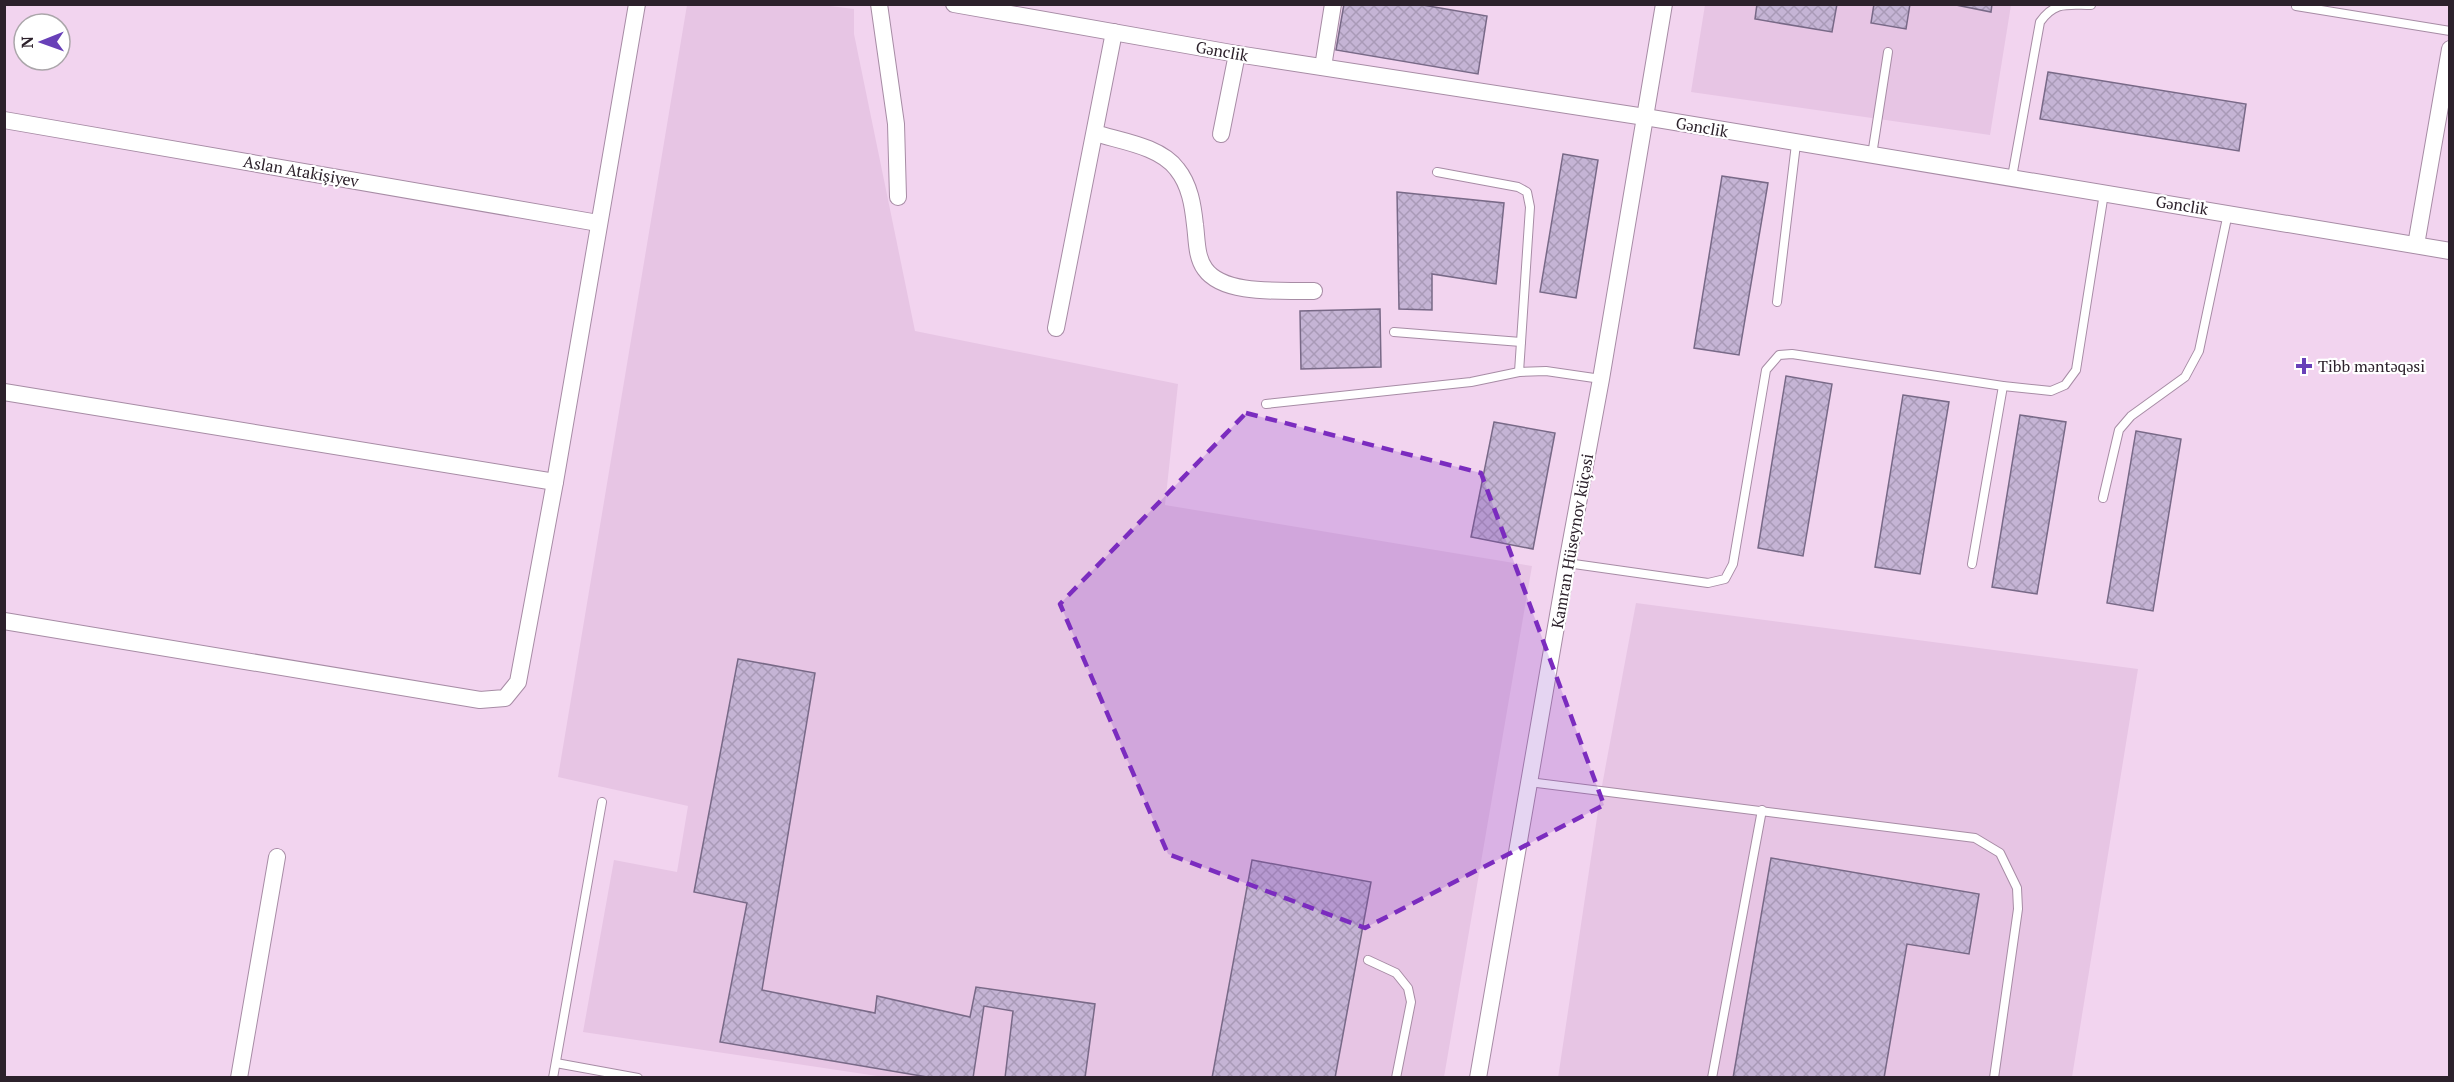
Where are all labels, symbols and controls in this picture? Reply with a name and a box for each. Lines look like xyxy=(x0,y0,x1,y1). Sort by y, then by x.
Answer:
north arrow xyxy=(12,12,72,72)
text: N xyxy=(16,36,38,49)
street label: Gənclik xyxy=(1194,36,1251,67)
street label: Gənclik xyxy=(1674,112,1731,143)
street label: Aslan Atakişiyev xyxy=(242,150,361,192)
street label: Gənclik xyxy=(2154,190,2211,220)
place label: Tibb məntəqəsi xyxy=(2318,355,2425,377)
marker: Tibb məntəqəsi xyxy=(2295,357,2313,375)
street label: Kamran Hüseynov küçəsi xyxy=(1546,452,1598,630)

